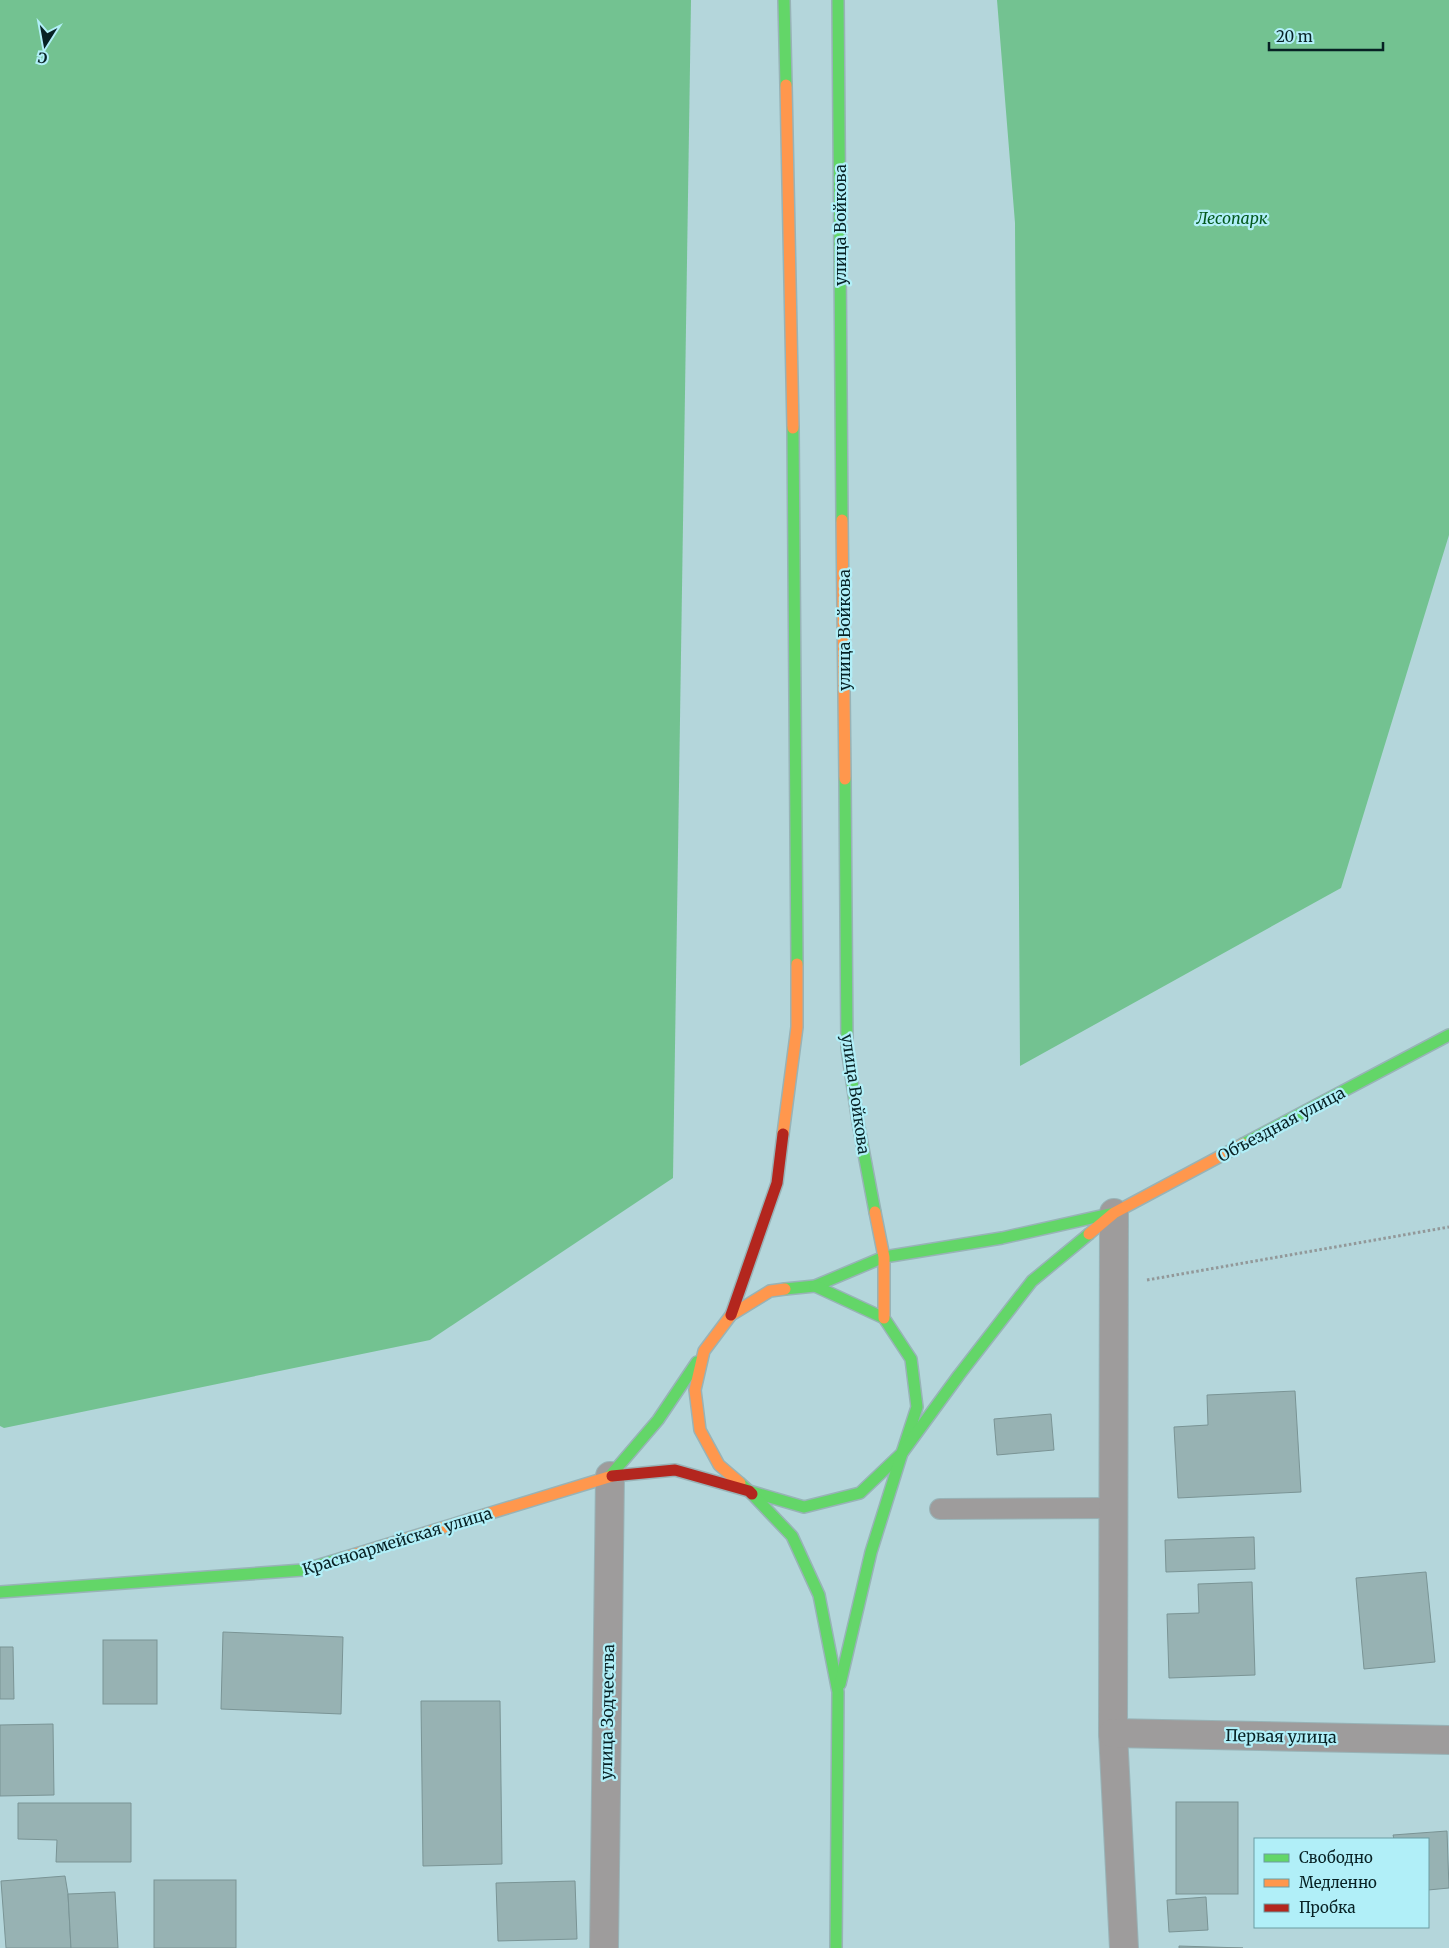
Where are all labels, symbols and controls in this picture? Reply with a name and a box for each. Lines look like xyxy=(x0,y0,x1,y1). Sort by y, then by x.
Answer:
north arrow xyxy=(20,20,70,70)
scale bar xyxy=(1269,20,1383,52)
text: 20 m xyxy=(1276,27,1313,46)
text: С xyxy=(36,48,49,67)
street label: улица Войкова xyxy=(830,164,850,286)
park label: Лесопарк xyxy=(1195,208,1268,228)
street label: улица Войкова xyxy=(834,569,854,691)
street label: улица Войкова xyxy=(838,1032,874,1156)
street label: Объездная улица xyxy=(1214,1082,1348,1166)
street label: Красноармейская улица xyxy=(300,1502,495,1579)
street label: улица Зодчества xyxy=(596,1643,618,1780)
street label: Первая улица xyxy=(1225,1725,1337,1747)
legend xyxy=(1254,1838,1429,1928)
text: Свободно xyxy=(1299,1848,1373,1867)
text: Медленно xyxy=(1299,1873,1377,1892)
text: Пробка xyxy=(1299,1898,1356,1917)

